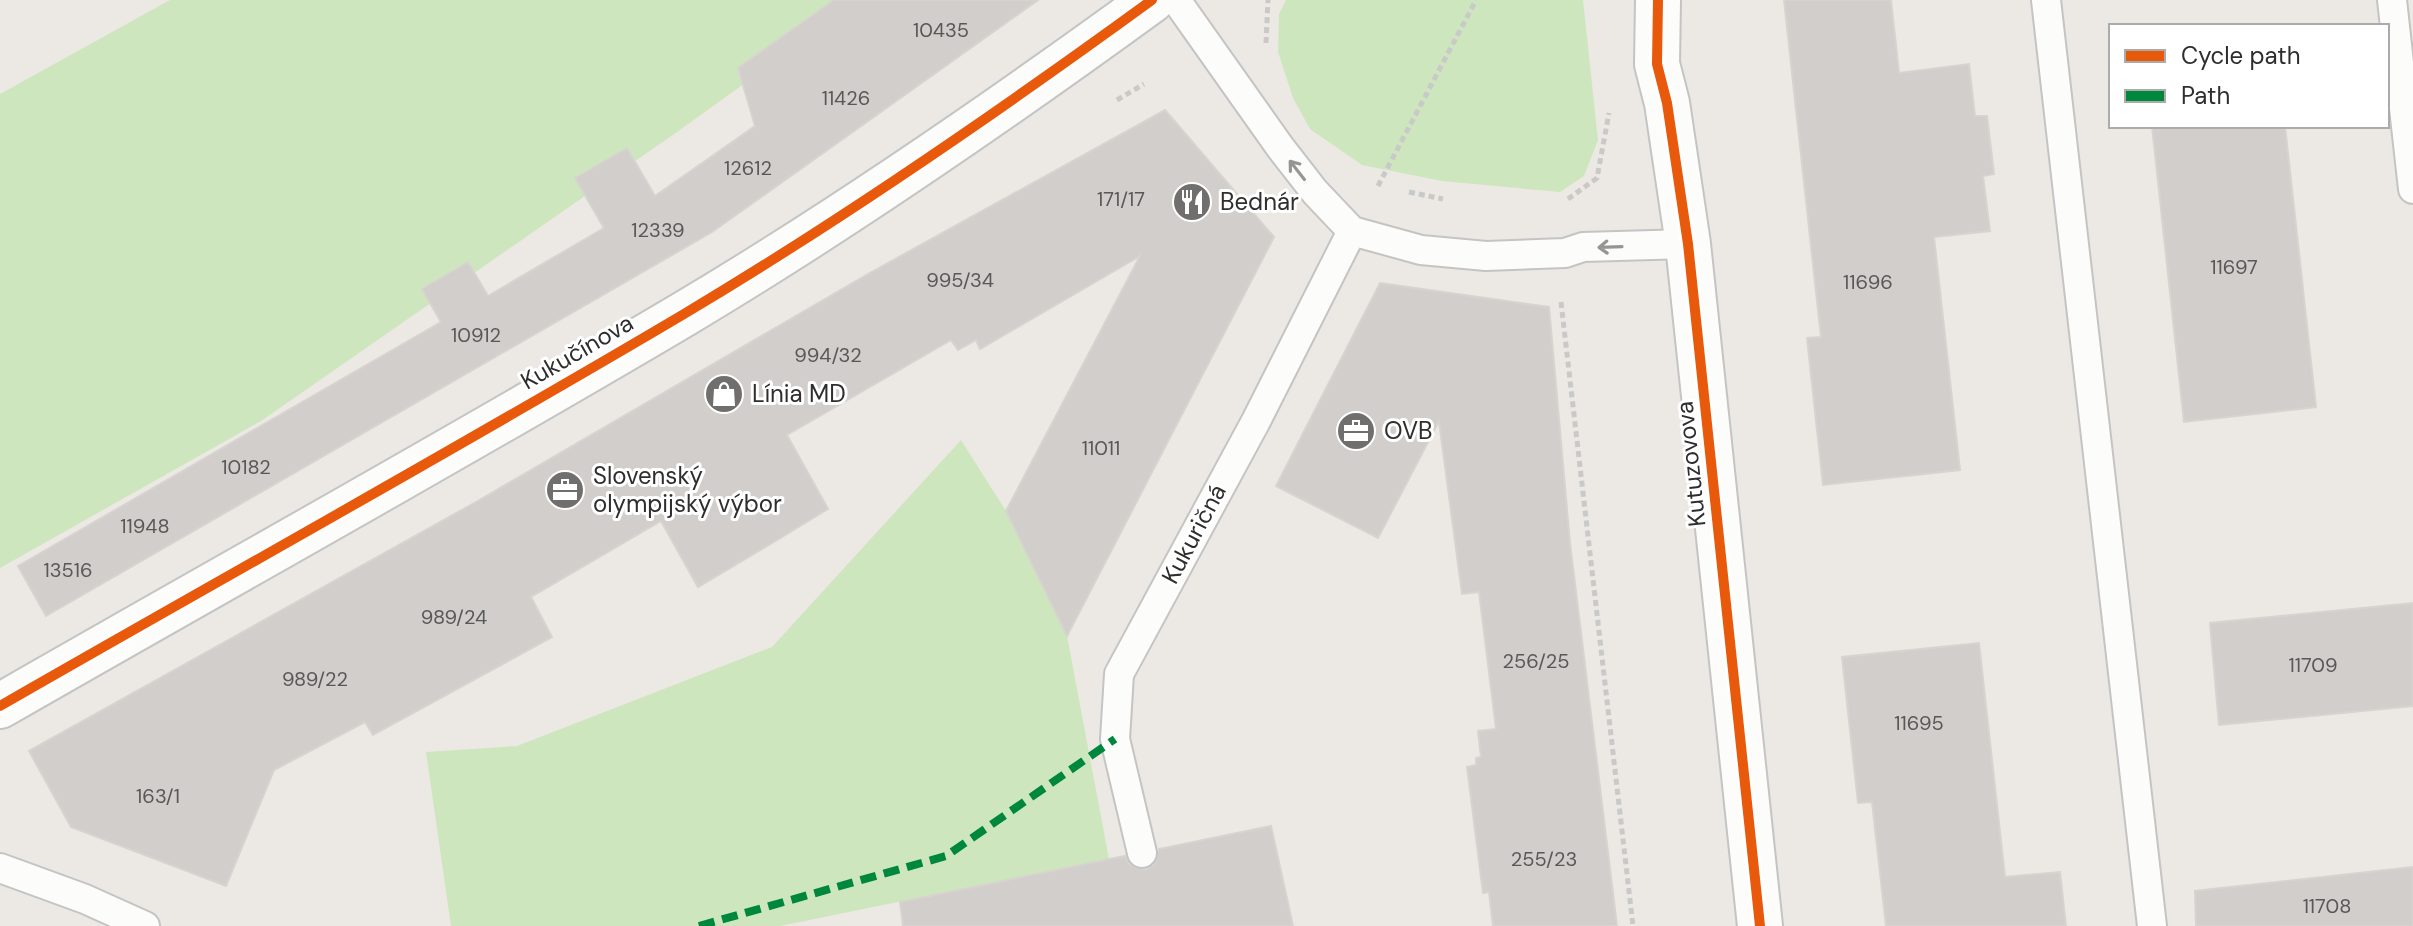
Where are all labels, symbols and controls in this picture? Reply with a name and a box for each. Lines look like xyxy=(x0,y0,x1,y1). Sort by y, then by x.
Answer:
house number: 10435 xyxy=(913,17,969,43)
legend xyxy=(2109,24,2389,128)
text: Cycle path xyxy=(2181,40,2300,71)
text: Path xyxy=(2181,80,2230,111)
house number: 11426 xyxy=(822,85,870,111)
house number: 12612 xyxy=(724,155,772,181)
one-way arrow xyxy=(1289,159,1306,181)
restaurant icon: Bednár xyxy=(1171,181,1213,223)
house number: 171/17 xyxy=(1097,186,1145,212)
place label: Bednár xyxy=(1220,186,1299,217)
house number: 12339 xyxy=(631,217,685,243)
one-way arrow xyxy=(1597,239,1624,254)
house number: 11697 xyxy=(2210,254,2258,280)
house number: 995/34 xyxy=(926,267,994,293)
house number: 11696 xyxy=(1843,269,1893,295)
street label: Kukučínova xyxy=(515,307,639,396)
house number: 10912 xyxy=(451,322,501,348)
house number: 994/32 xyxy=(794,342,862,368)
shop icon: Línia MD xyxy=(703,373,745,415)
place label: Línia MD xyxy=(752,378,846,409)
street label: Kutuzovova xyxy=(1669,400,1712,528)
office icon: OVB xyxy=(1335,410,1377,452)
place label: OVB xyxy=(1384,415,1432,446)
house number: 11011 xyxy=(1082,435,1120,461)
house number: 10182 xyxy=(221,454,271,480)
place label: Slovenský olympijský výbor xyxy=(593,460,782,519)
office icon: Slovenský olympijský výbor xyxy=(544,469,586,511)
street label: Kukuričná xyxy=(1154,479,1233,589)
house number: 11948 xyxy=(120,513,170,539)
house number: 13516 xyxy=(43,557,93,583)
house number: 989/24 xyxy=(421,604,487,630)
house number: 256/25 xyxy=(1502,648,1570,674)
house number: 11709 xyxy=(2288,652,2338,678)
house number: 989/22 xyxy=(282,666,348,692)
house number: 11695 xyxy=(1894,710,1944,736)
house number: 163/1 xyxy=(136,783,180,809)
house number: 255/23 xyxy=(1511,846,1577,872)
house number: 11708 xyxy=(2303,893,2351,919)

